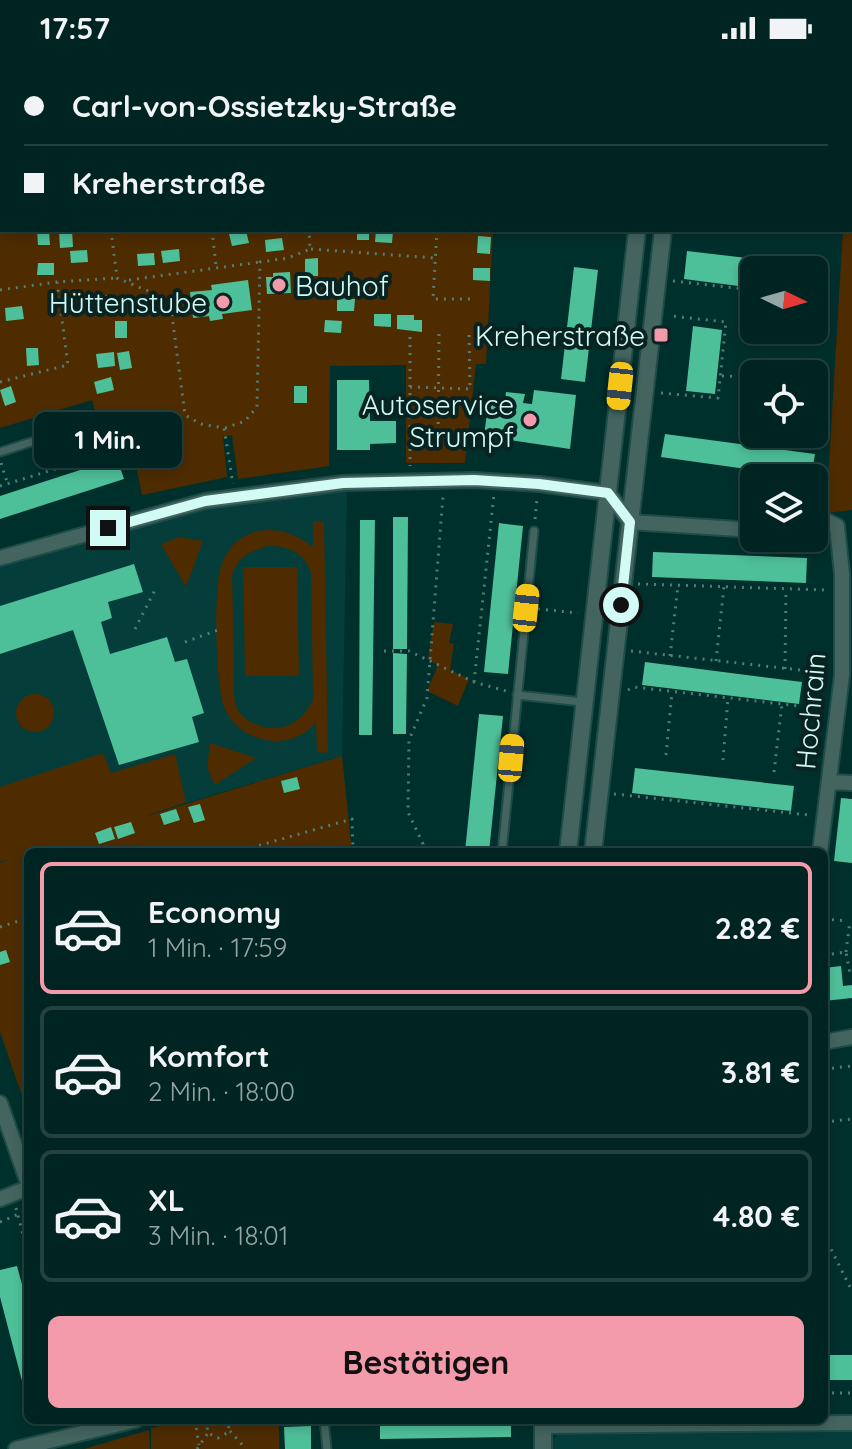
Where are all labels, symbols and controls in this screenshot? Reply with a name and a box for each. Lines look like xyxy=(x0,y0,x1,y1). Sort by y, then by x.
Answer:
text: 17:57 xyxy=(40,9,110,47)
text: Carl-von-Ossietzky-Straße xyxy=(72,87,457,125)
text: Kreherstraße xyxy=(72,164,266,202)
north arrow xyxy=(740,256,828,344)
map controls xyxy=(740,256,828,552)
place label: Bauhof xyxy=(295,268,389,303)
marker: Bauhof xyxy=(270,276,288,294)
place label: Hüttenstube xyxy=(49,285,207,320)
marker: Hüttenstube xyxy=(214,293,232,311)
place label: Kreherstraße xyxy=(475,318,645,353)
marker: Kreherstraße xyxy=(652,326,670,344)
button: locate xyxy=(740,360,828,448)
car xyxy=(606,361,634,411)
place label: Autoservice Strumpf xyxy=(362,387,514,454)
marker: Autoservice Strumpf xyxy=(521,411,539,429)
callout: 1 Min. xyxy=(34,412,182,468)
text: 1 Min. xyxy=(75,423,141,456)
button: layers xyxy=(740,464,828,552)
route end xyxy=(90,510,126,546)
car xyxy=(512,583,540,633)
route start xyxy=(603,587,639,623)
street label: Hochrain xyxy=(787,651,833,771)
car xyxy=(497,733,525,783)
icon: car xyxy=(52,892,124,964)
text: Economy xyxy=(148,893,281,931)
text: 2.82 € xyxy=(715,909,800,947)
text: 1 Min. · 17:59 xyxy=(148,931,287,964)
icon: car xyxy=(52,1036,124,1108)
text: Komfort xyxy=(148,1037,270,1075)
text: 3.81 € xyxy=(721,1053,800,1091)
text: 2 Min. · 18:00 xyxy=(148,1075,295,1108)
icon: car xyxy=(52,1180,124,1252)
text: XL xyxy=(148,1181,185,1219)
text: 4.80 € xyxy=(713,1197,800,1235)
text: 3 Min. · 18:01 xyxy=(148,1219,288,1252)
button: Bestätigen xyxy=(48,1316,804,1408)

